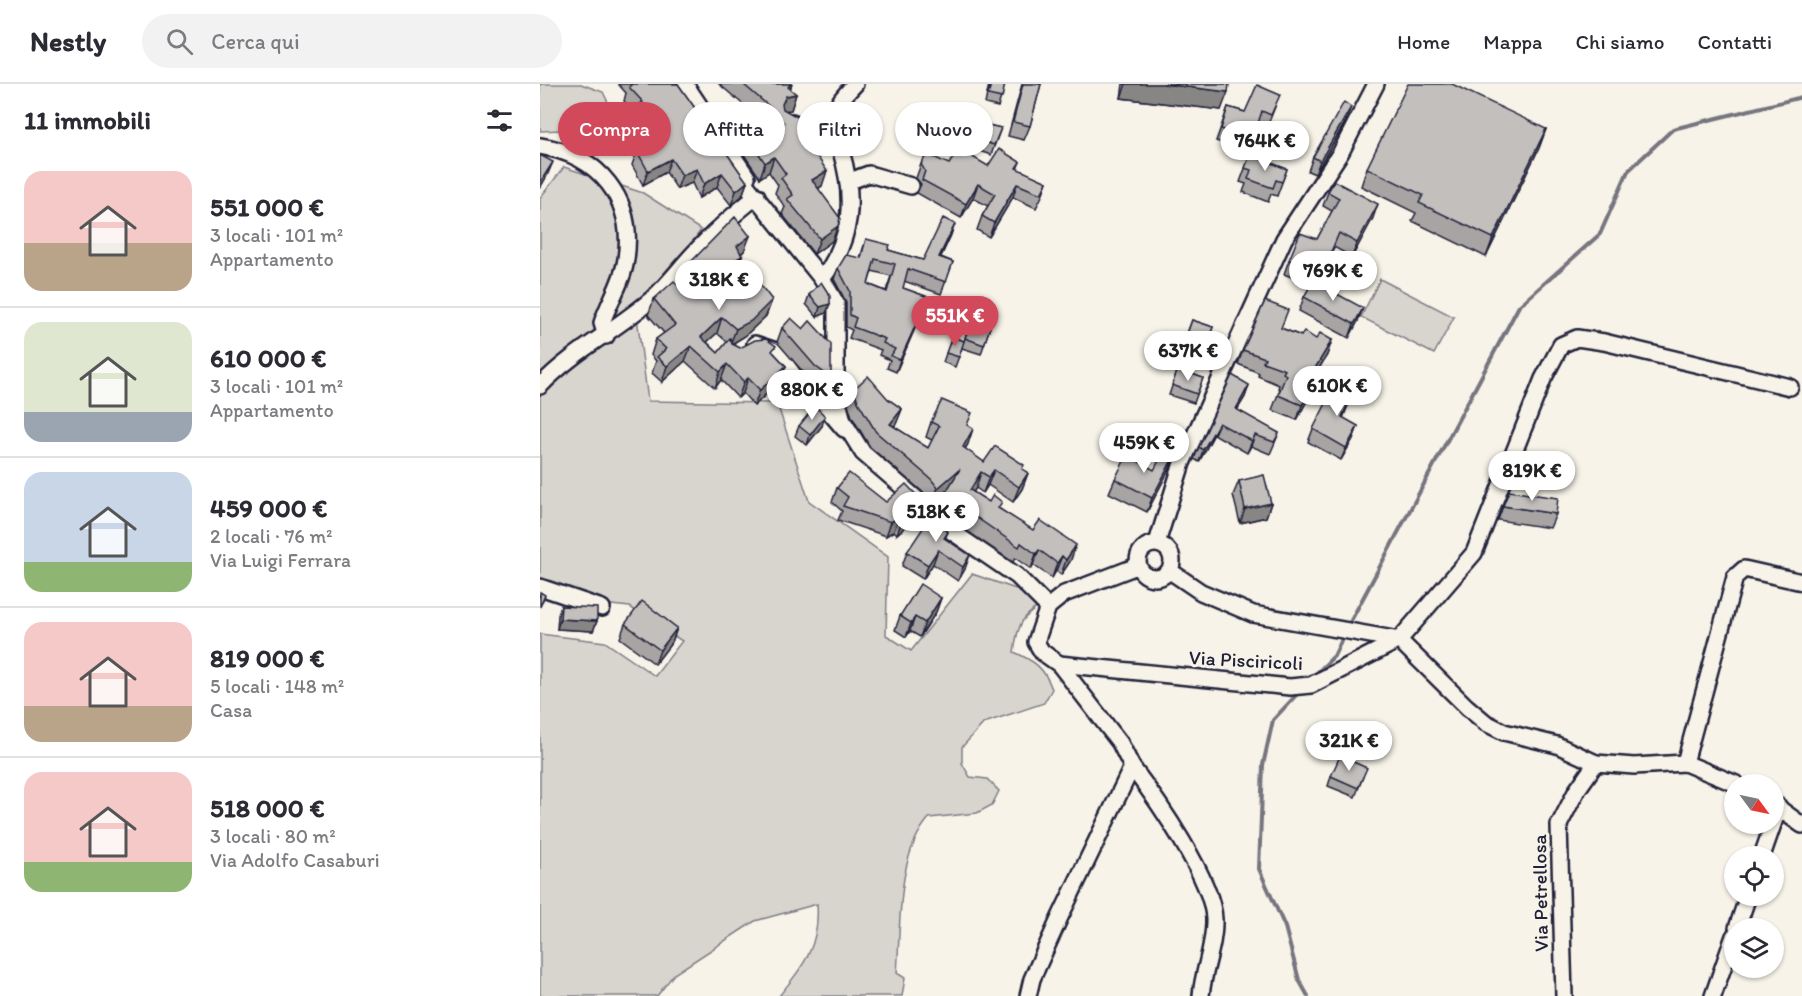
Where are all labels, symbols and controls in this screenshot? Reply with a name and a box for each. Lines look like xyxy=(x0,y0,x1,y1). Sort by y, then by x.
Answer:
search box xyxy=(142,14,562,68)
text: Nestly xyxy=(30,24,106,58)
icon: search xyxy=(163,25,196,58)
text: Cerca qui xyxy=(211,28,300,55)
text: Home xyxy=(1397,29,1450,54)
text: Mappa xyxy=(1483,29,1542,54)
text: Chi siamo xyxy=(1575,29,1664,54)
text: Contatti xyxy=(1697,29,1772,54)
chip: Compra xyxy=(558,102,671,156)
chip: Affitta xyxy=(683,102,785,156)
chip: Filtri xyxy=(797,102,883,156)
chip: Nuovo xyxy=(895,102,993,156)
text: 11 immobili xyxy=(24,104,151,136)
icon: filters xyxy=(483,104,516,137)
pin: 764K € xyxy=(1216,121,1314,172)
text: 764K € xyxy=(1234,128,1296,152)
text: 551 000 € xyxy=(210,191,324,223)
icon: home xyxy=(72,195,144,267)
text: 3 locali · 101 m² xyxy=(210,223,343,247)
text: Appartamento xyxy=(210,247,334,271)
pin: 769K € xyxy=(1284,251,1382,302)
text: 769K € xyxy=(1303,258,1363,282)
pin: 318K € xyxy=(670,260,768,311)
text: 318K € xyxy=(689,267,749,291)
pin: 551K € xyxy=(906,296,1004,347)
text: 551K € xyxy=(926,303,984,327)
pin: 637K € xyxy=(1139,331,1237,382)
text: 637K € xyxy=(1158,338,1218,362)
text: 610 000 € xyxy=(210,342,326,374)
icon: home xyxy=(72,346,144,418)
pin: 610K € xyxy=(1288,366,1386,417)
pin: 880K € xyxy=(763,370,861,421)
text: 610K € xyxy=(1307,373,1367,397)
text: 3 locali · 101 m² xyxy=(210,374,343,398)
text: 880K € xyxy=(781,377,843,401)
text: Appartamento xyxy=(210,398,334,422)
pin: 459K € xyxy=(1095,423,1193,474)
text: 459K € xyxy=(1113,430,1175,454)
pin: 819K € xyxy=(1483,451,1581,502)
text: 819K € xyxy=(1502,458,1562,482)
text: 459 000 € xyxy=(210,492,327,524)
pin: 518K € xyxy=(887,492,985,543)
icon: home xyxy=(72,496,144,568)
text: 518K € xyxy=(906,499,966,523)
text: 2 locali · 76 m² xyxy=(210,524,332,548)
text: Via Luigi Ferrara xyxy=(210,548,351,572)
text: 819 000 € xyxy=(210,642,325,674)
street label: Via Pisciricoli xyxy=(1188,645,1304,675)
icon: home xyxy=(72,646,144,718)
text: 5 locali · 148 m² xyxy=(210,674,344,698)
text: Casa xyxy=(210,698,252,722)
pin: 321K € xyxy=(1300,721,1398,772)
text: 321K € xyxy=(1319,728,1379,752)
north arrow xyxy=(1724,774,1784,834)
map controls xyxy=(1724,774,1784,978)
text: 518 000 € xyxy=(210,792,325,824)
icon: home xyxy=(72,796,144,868)
text: 3 locali · 80 m² xyxy=(210,824,336,848)
street label: Via Petrellosa xyxy=(1527,833,1553,952)
button: locate xyxy=(1724,846,1784,906)
text: Via Adolfo Casaburi xyxy=(210,848,380,872)
button: layers xyxy=(1724,918,1784,978)

